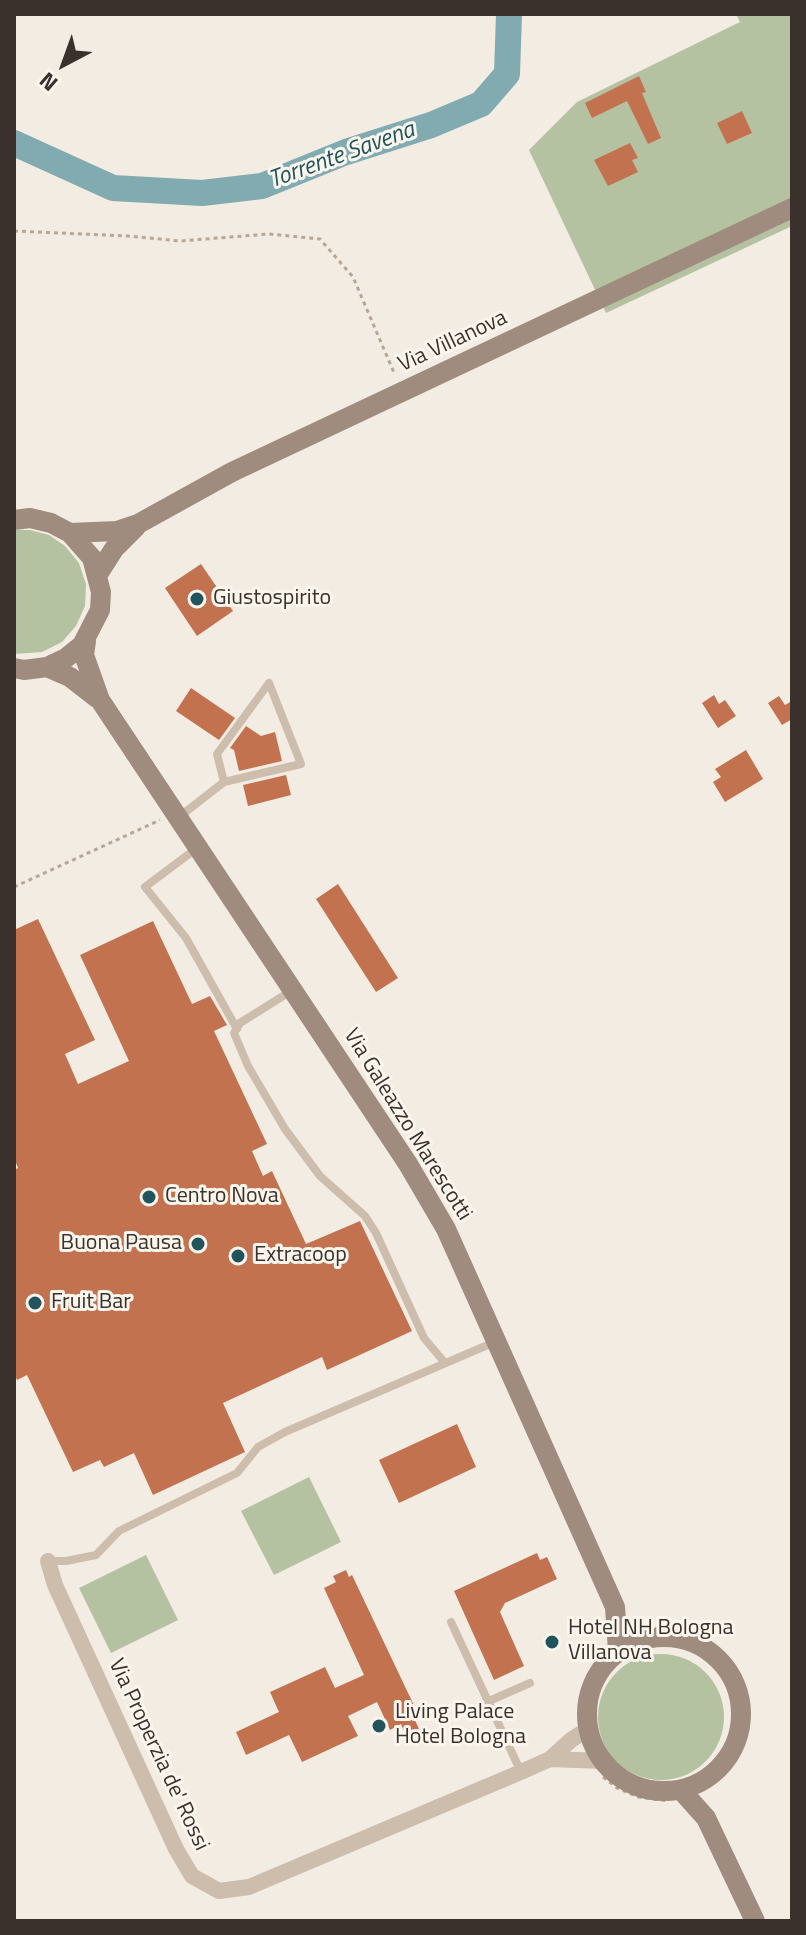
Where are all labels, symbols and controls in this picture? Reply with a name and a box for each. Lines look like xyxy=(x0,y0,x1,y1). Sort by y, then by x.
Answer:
north arrow xyxy=(24,24,104,104)
text: N xyxy=(31,64,65,100)
water label: Torrente Savena xyxy=(265,116,419,196)
street label: Via Villanova xyxy=(394,305,512,379)
place label: Giustospirito xyxy=(213,586,331,612)
marker: Giustospirito xyxy=(188,590,206,608)
street label: Via Galeazzo Marescotti xyxy=(337,1024,477,1226)
place label: Centro Nova xyxy=(165,1184,279,1210)
marker: Centro Nova xyxy=(140,1188,158,1206)
place label: Buona Pausa xyxy=(61,1231,182,1257)
marker: Buona Pausa xyxy=(189,1235,207,1253)
place label: Extracoop xyxy=(254,1243,347,1269)
marker: Extracoop xyxy=(229,1247,247,1265)
place label: Fruit Bar xyxy=(51,1290,131,1316)
marker: Fruit Bar xyxy=(26,1294,44,1312)
place label: Hotel NH Bologna Villanova xyxy=(568,1616,734,1668)
marker: Hotel NH Bologna Villanova xyxy=(543,1633,561,1651)
street label: Via Properzia de' Rossi xyxy=(102,1655,214,1855)
place label: Living Palace Hotel Bologna xyxy=(395,1700,526,1752)
marker: Living Palace Hotel Bologna xyxy=(370,1717,388,1735)

